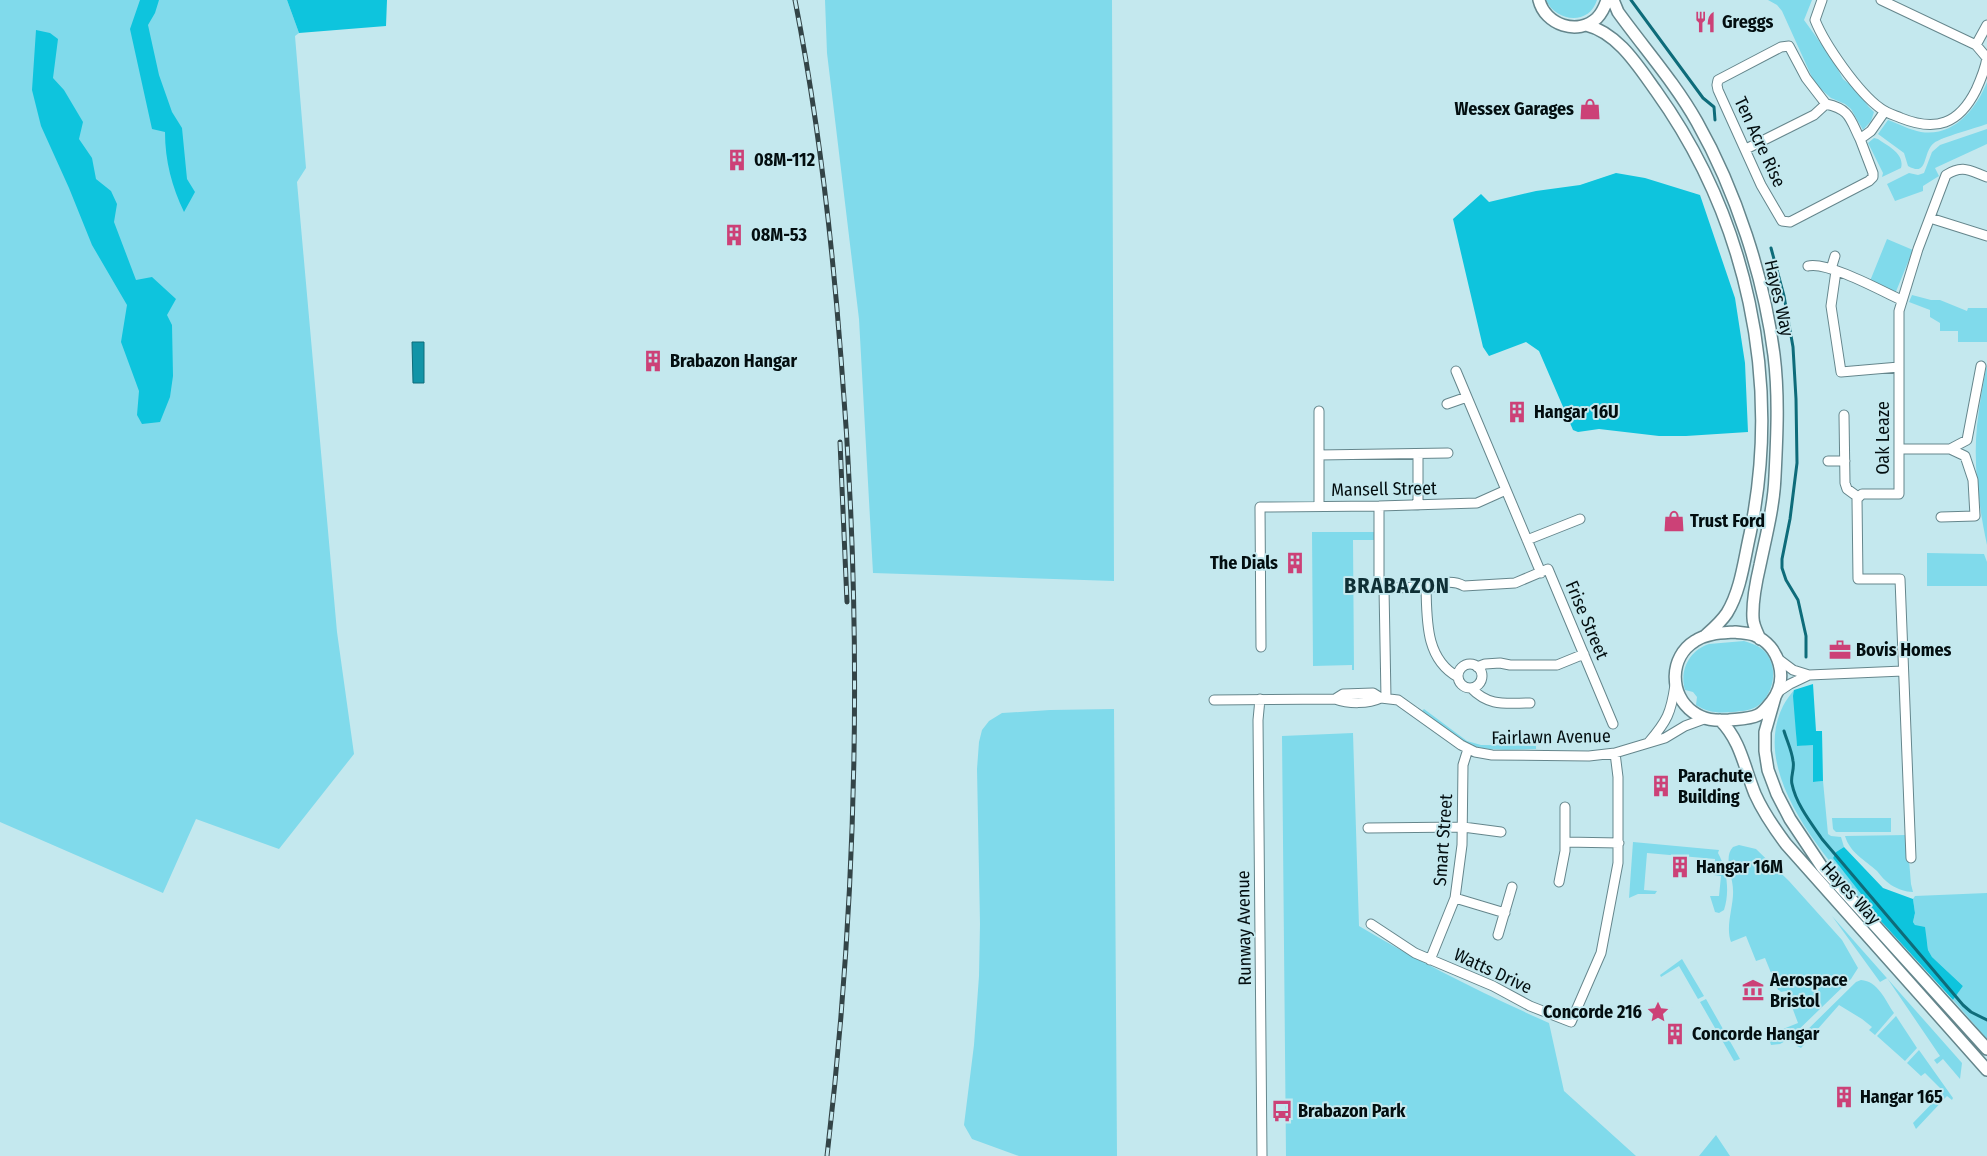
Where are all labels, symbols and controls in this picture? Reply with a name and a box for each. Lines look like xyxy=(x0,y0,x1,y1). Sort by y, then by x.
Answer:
restaurant icon: Greggs xyxy=(1692,9,1718,35)
place label: Greggs xyxy=(1722,11,1774,33)
street label: Ten Acre Rise xyxy=(1730,93,1790,191)
shop icon: Wessex Garages xyxy=(1577,96,1603,122)
place label: Wessex Garages xyxy=(1454,98,1574,120)
building icon: 08M-112 xyxy=(724,147,750,173)
place label: 08M-112 xyxy=(754,149,815,171)
building icon: 08M-53 xyxy=(721,222,747,248)
place label: 08M-53 xyxy=(751,224,808,246)
street label: Hayes Way xyxy=(1760,258,1798,338)
building icon: Brabazon Hangar xyxy=(640,348,666,374)
place label: Brabazon Hangar xyxy=(670,350,797,372)
building icon: Hangar 16U xyxy=(1504,399,1530,425)
place label: Hangar 16U xyxy=(1534,401,1619,423)
street label: Oak Leaze xyxy=(1872,401,1894,475)
street label: Mansell Street xyxy=(1331,477,1437,501)
shop icon: Trust Ford xyxy=(1661,508,1687,534)
place label: Trust Ford xyxy=(1690,510,1765,532)
building icon: The Dials xyxy=(1282,550,1308,576)
place label: The Dials xyxy=(1210,552,1278,574)
district label: BRABAZON xyxy=(1344,572,1450,599)
street label: Frise Street xyxy=(1561,577,1613,663)
office icon: Bovis Homes xyxy=(1827,637,1853,663)
place label: Bovis Homes xyxy=(1856,639,1952,661)
street label: Fairlawn Avenue xyxy=(1491,725,1611,749)
place label: Parachute Building xyxy=(1678,765,1753,808)
building icon: Parachute Building xyxy=(1648,773,1674,799)
street label: Smart Street xyxy=(1429,793,1457,887)
building icon: Hangar 16M xyxy=(1667,854,1693,880)
place label: Hangar 16M xyxy=(1696,856,1783,878)
street label: Hayes Way xyxy=(1817,857,1885,929)
street label: Runway Avenue xyxy=(1232,870,1256,986)
street label: Watts Drive xyxy=(1450,943,1536,999)
place label: Aerospace Bristol xyxy=(1769,969,1848,1012)
museum icon: Aerospace Bristol xyxy=(1740,977,1766,1003)
place icon: Concorde 216 xyxy=(1645,999,1671,1025)
place label: Concorde 216 xyxy=(1543,1001,1642,1023)
building icon: Concorde Hangar xyxy=(1662,1021,1688,1047)
place label: Concorde Hangar xyxy=(1692,1023,1820,1045)
building icon: Hangar 165 xyxy=(1831,1084,1857,1110)
place label: Hangar 165 xyxy=(1860,1086,1943,1108)
bus stop icon: Brabazon Park xyxy=(1269,1098,1295,1124)
place label: Brabazon Park xyxy=(1298,1100,1406,1122)

